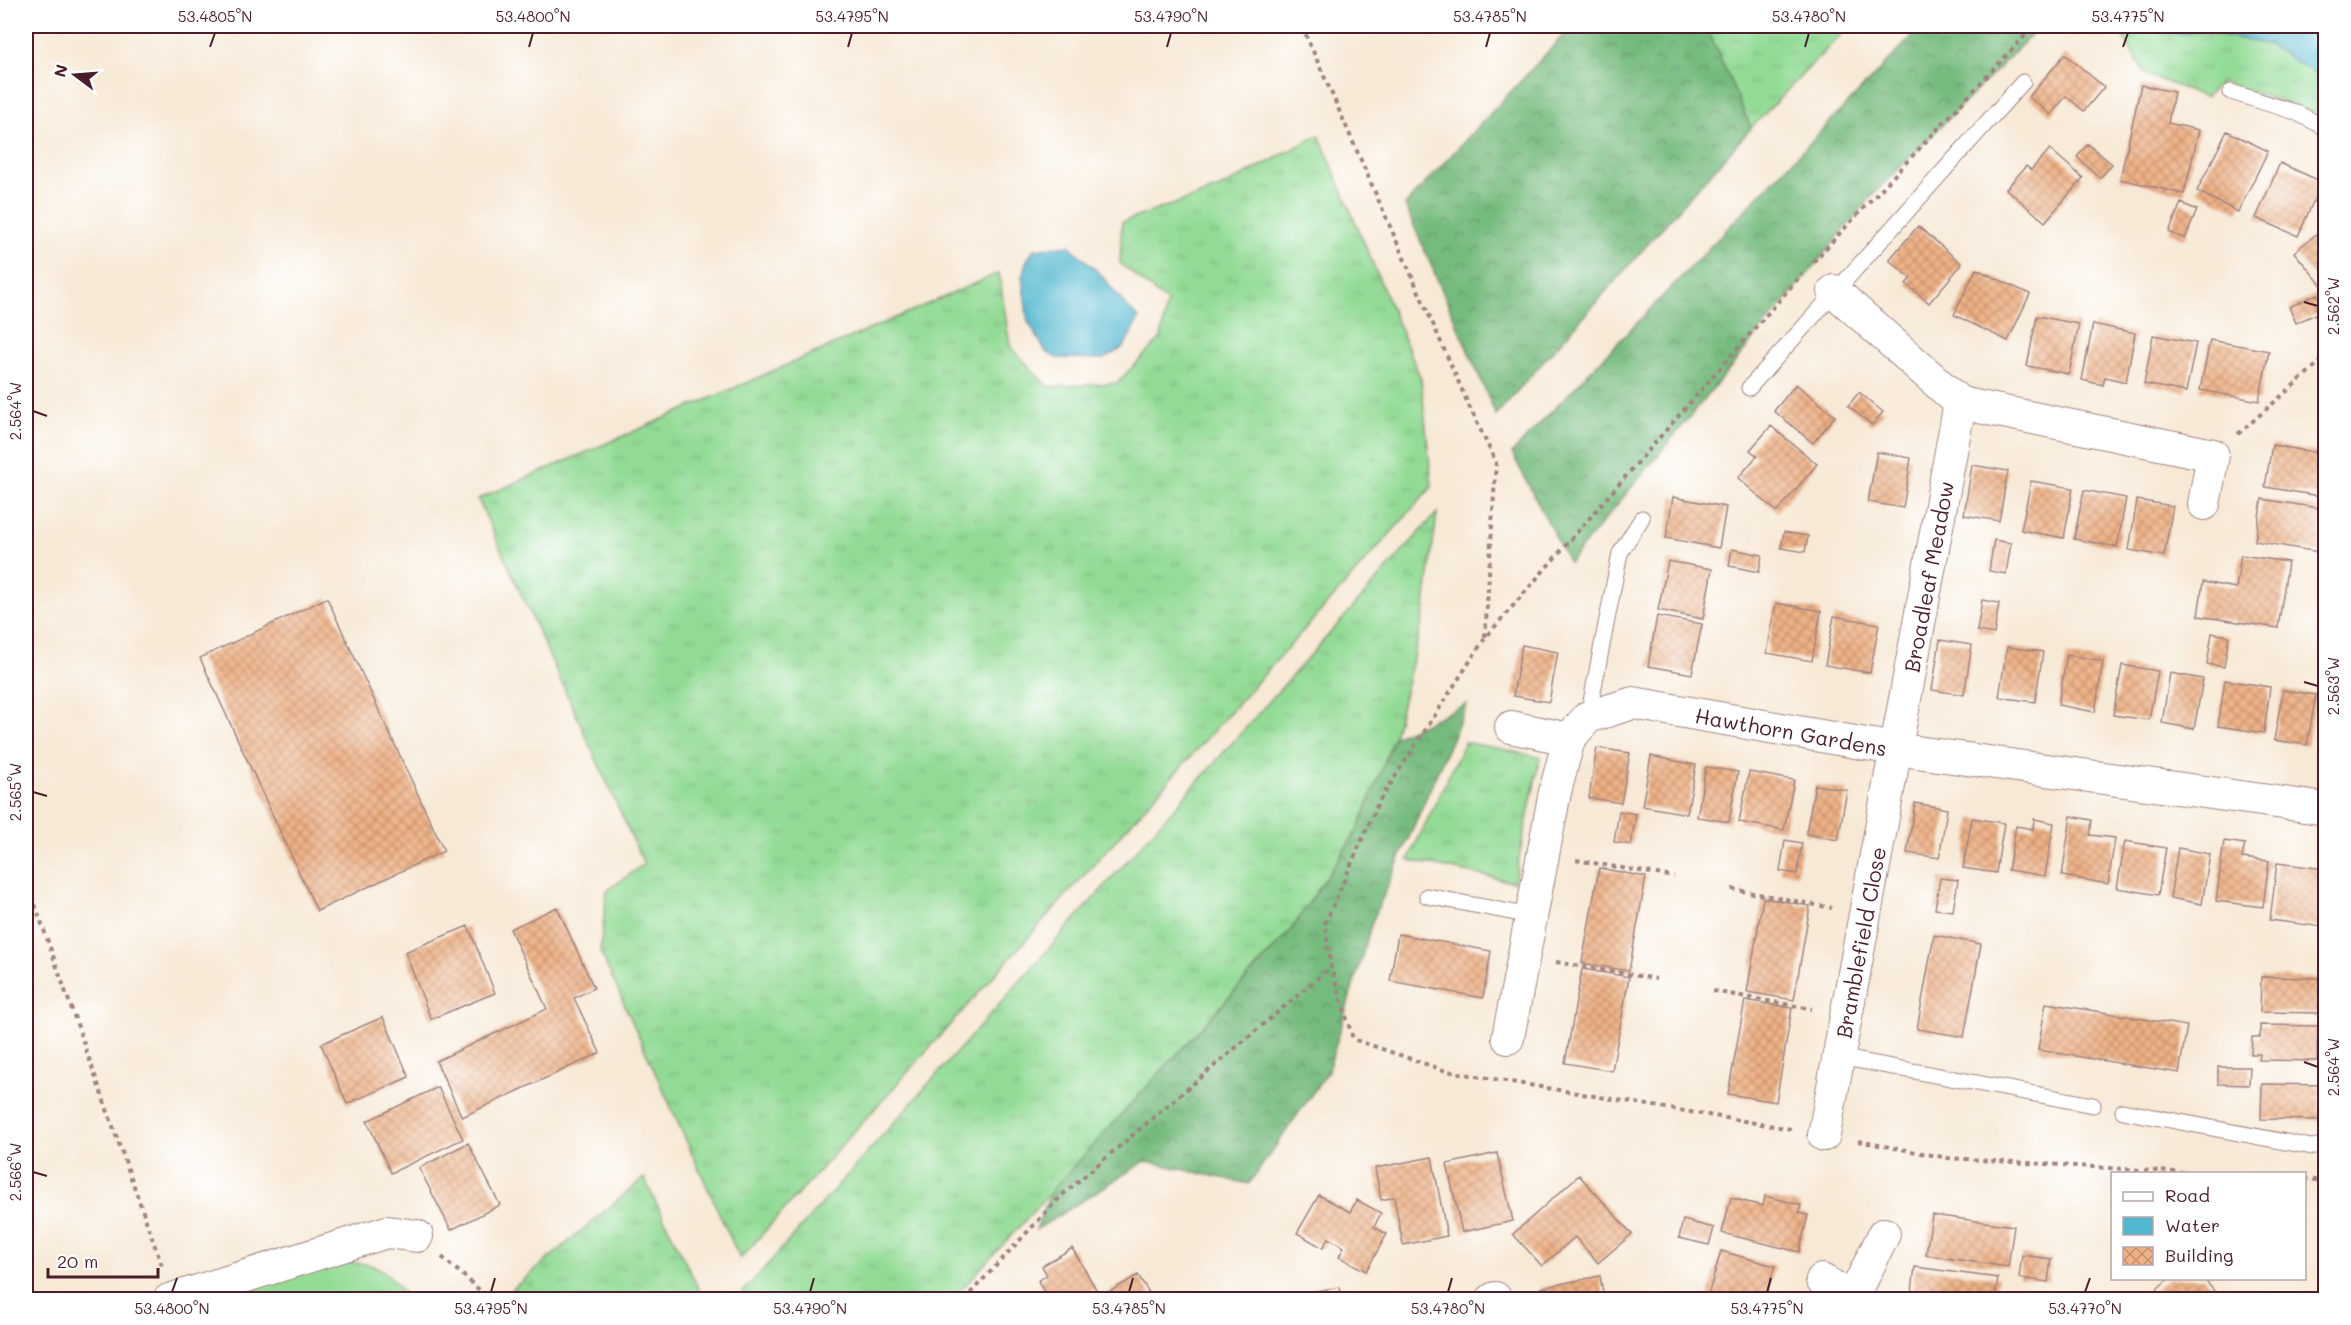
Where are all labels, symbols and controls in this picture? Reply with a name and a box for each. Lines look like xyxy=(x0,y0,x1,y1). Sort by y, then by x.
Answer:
text: 53.4805°N xyxy=(178,6,252,26)
text: 53.4800°N xyxy=(495,6,571,26)
text: 53.4795°N xyxy=(815,6,889,26)
text: 53.4790°N xyxy=(1134,6,1208,26)
text: 53.4785°N xyxy=(1453,6,1527,26)
text: 53.4780°N xyxy=(1772,6,1846,26)
text: 53.4775°N xyxy=(2091,6,2165,26)
north arrow xyxy=(45,45,105,105)
text: N xyxy=(48,62,72,79)
text: 2.562°W xyxy=(2323,277,2343,335)
text: 2.564°W xyxy=(5,382,25,440)
street label: Broadleaf Meadow xyxy=(1897,479,1959,674)
text: 2.563°W xyxy=(2323,657,2343,715)
street label: Hawthorn Gardens xyxy=(1693,701,1889,761)
text: 2.565°W xyxy=(5,763,25,821)
street label: Bramblefield Close xyxy=(1829,844,1891,1040)
text: 2.564°W xyxy=(2323,1038,2343,1096)
text: 2.566°W xyxy=(5,1143,25,1201)
legend xyxy=(2111,1172,2306,1280)
text: Road xyxy=(2165,1183,2210,1207)
text: Water xyxy=(2165,1213,2220,1237)
scale bar xyxy=(48,1241,158,1279)
text: Building xyxy=(2165,1243,2233,1267)
text: 20 m xyxy=(57,1249,98,1273)
text: 53.4800°N xyxy=(134,1298,210,1318)
text: 53.4795°N xyxy=(454,1298,528,1318)
text: 53.4790°N xyxy=(773,1298,847,1318)
text: 53.4785°N xyxy=(1092,1298,1166,1318)
text: 53.4780°N xyxy=(1411,1298,1485,1318)
text: 53.4775°N xyxy=(1730,1298,1804,1318)
text: 53.4770°N xyxy=(2048,1298,2122,1318)

